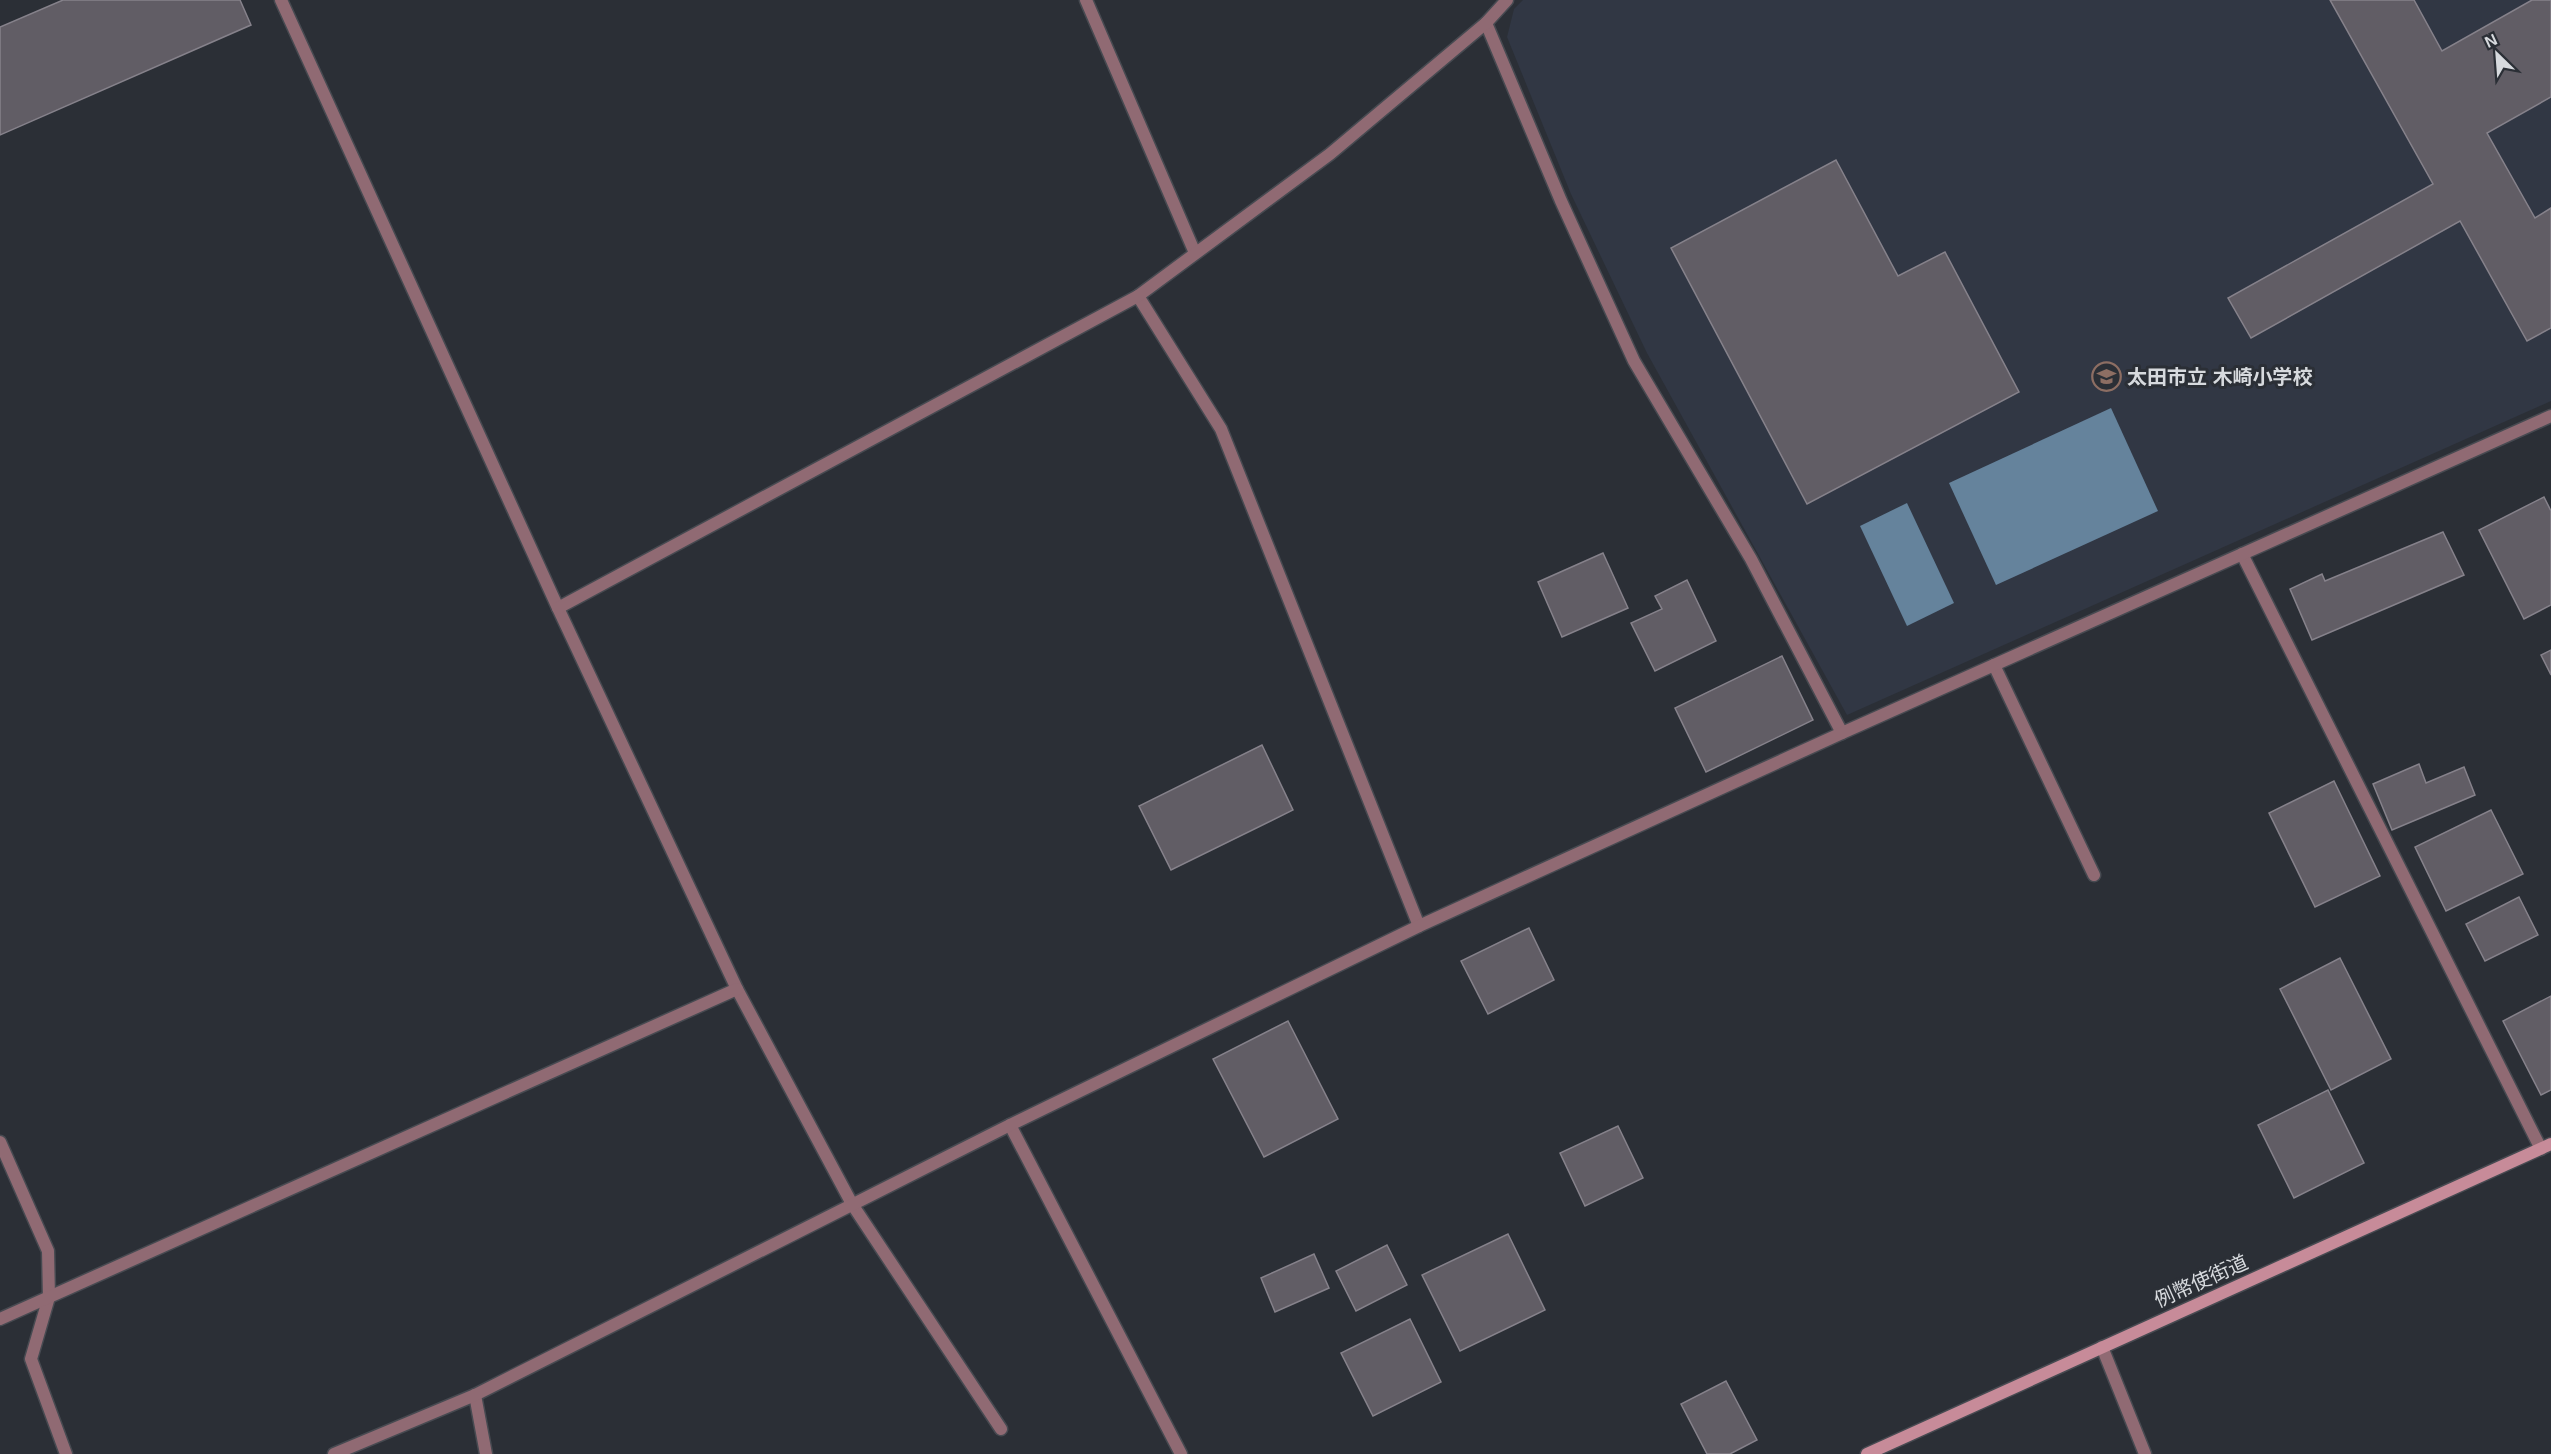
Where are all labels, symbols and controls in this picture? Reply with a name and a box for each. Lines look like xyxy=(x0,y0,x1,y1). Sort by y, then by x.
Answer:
north arrow xyxy=(2467,24,2527,84)
text: N xyxy=(2482,31,2500,51)
school or university icon: 太田市立 木崎小学校 xyxy=(2090,361,2122,393)
place label: 太田市立 木崎小学校 xyxy=(2127,366,2313,388)
street label: 例幣使街道 xyxy=(2151,1251,2251,1311)

